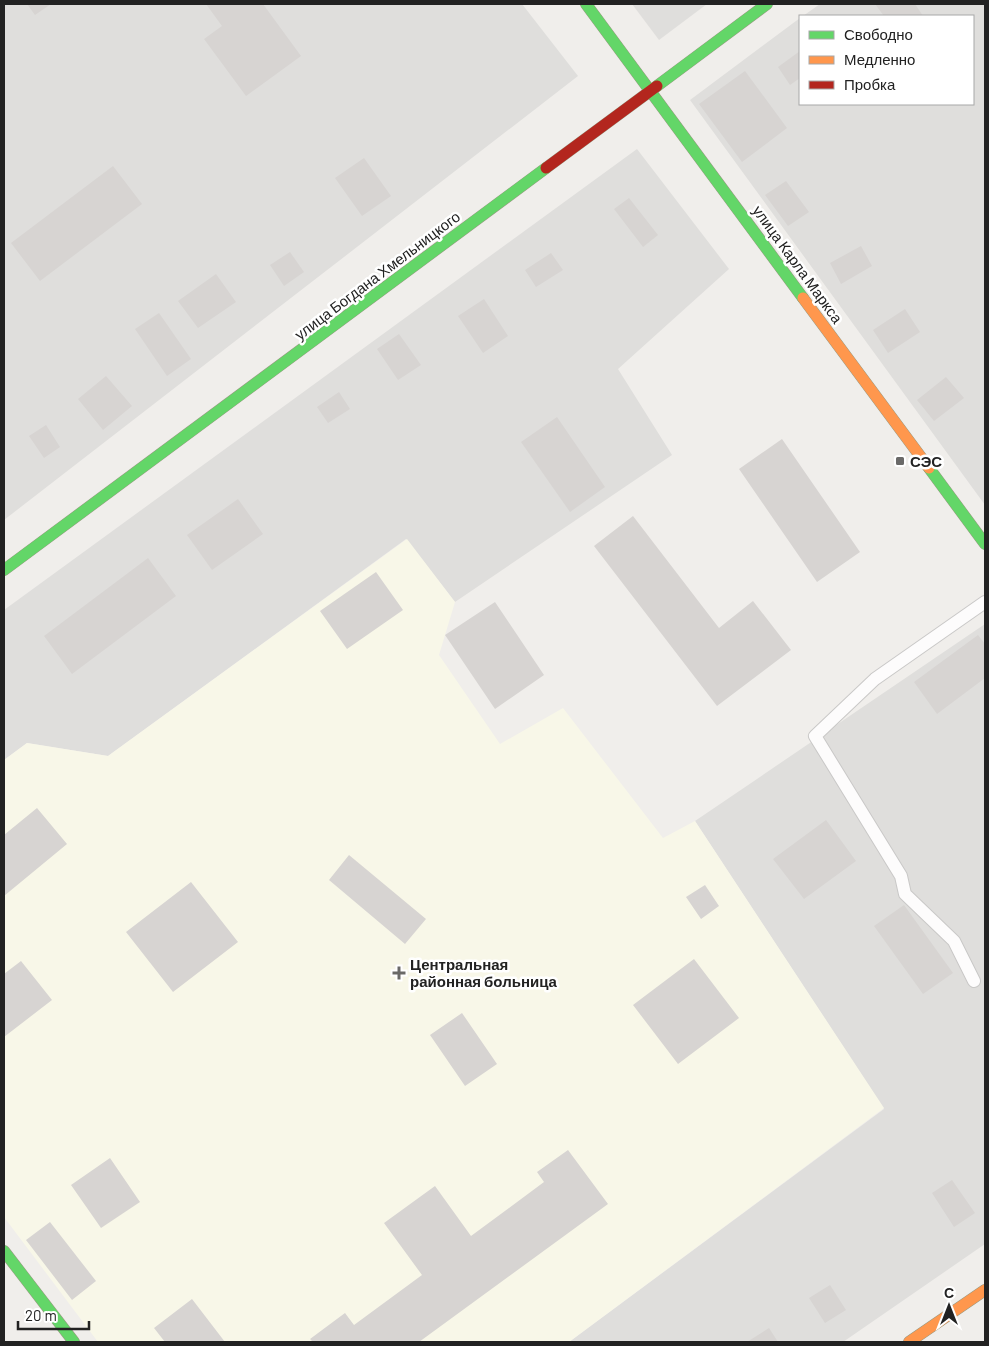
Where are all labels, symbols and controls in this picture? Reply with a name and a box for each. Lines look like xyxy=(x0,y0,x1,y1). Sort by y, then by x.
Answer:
legend xyxy=(799,15,974,105)
text: Свободно xyxy=(844,25,913,43)
text: Медленно xyxy=(844,50,915,68)
text: Пробка xyxy=(844,75,896,93)
street label: улица Карла Маркса xyxy=(749,202,847,327)
street label: улица Богдана Хмельницкого xyxy=(291,207,463,343)
place label: СЭС xyxy=(910,452,942,470)
marker: СЭС xyxy=(894,455,906,467)
place label: Центральная районная больница xyxy=(410,955,558,990)
marker: Центральная районная больница xyxy=(392,966,406,980)
north arrow xyxy=(924,1281,974,1331)
text: С xyxy=(944,1284,954,1301)
scale bar xyxy=(18,1298,89,1330)
text: 20 m xyxy=(25,1306,57,1324)

